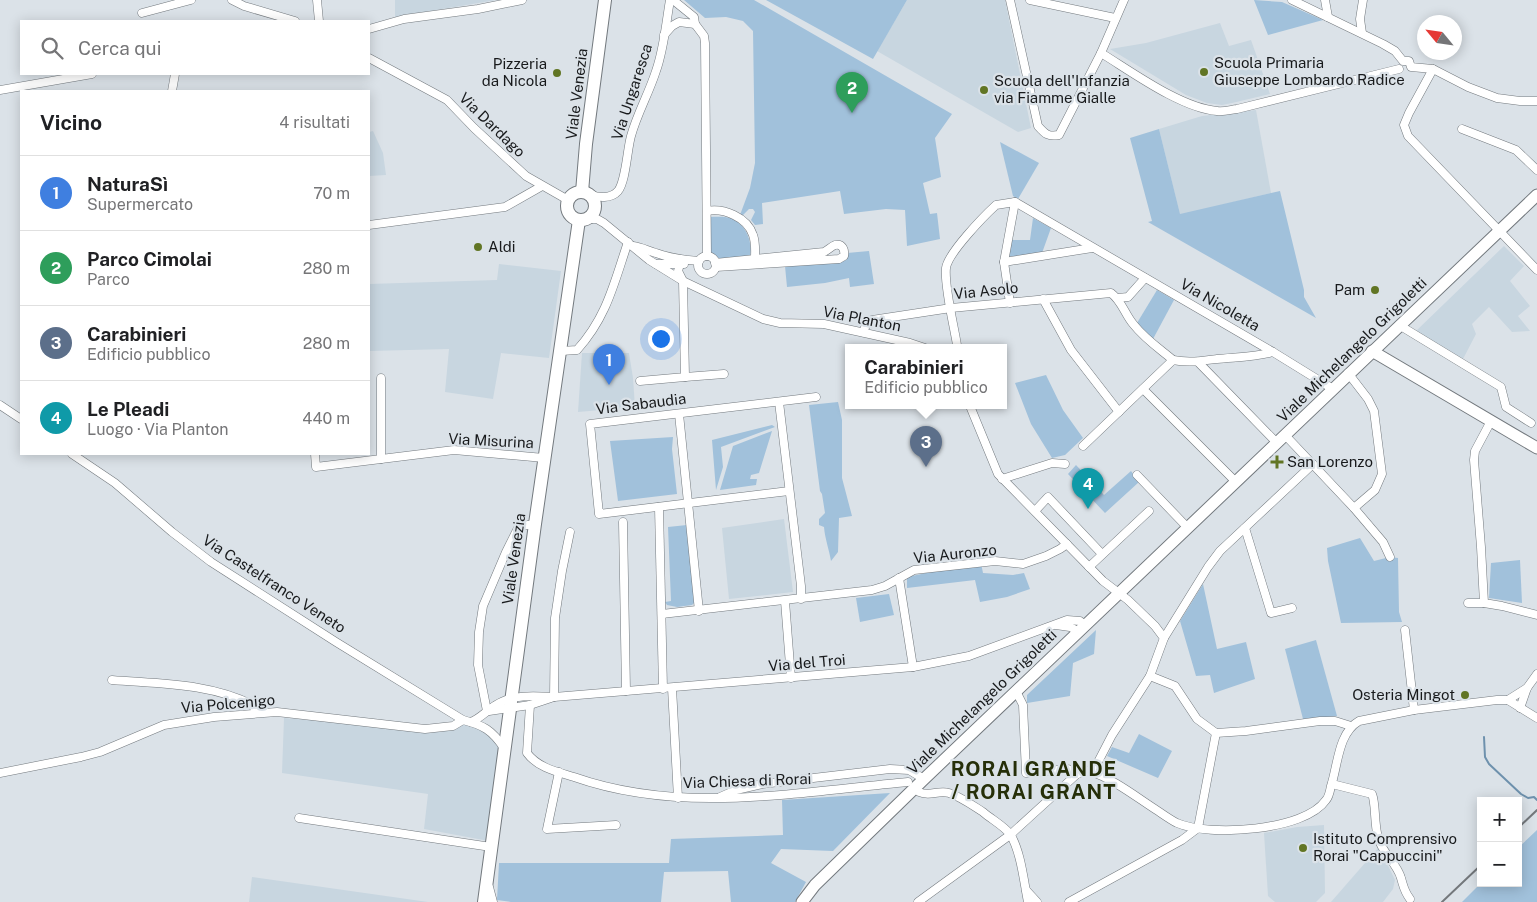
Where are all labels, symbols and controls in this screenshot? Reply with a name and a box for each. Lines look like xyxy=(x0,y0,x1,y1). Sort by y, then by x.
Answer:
north arrow xyxy=(1417,15,1462,60)
search box xyxy=(20,20,370,75)
icon: search xyxy=(38,34,66,62)
text: Cerca qui xyxy=(78,37,161,59)
street label: Via Ungaresca xyxy=(608,41,655,142)
street label: Viale Venezia xyxy=(562,47,591,141)
place label: Scuola Primaria Giuseppe Lombardo Radice xyxy=(1214,54,1405,88)
place label: Pizzeria da Nicola xyxy=(482,55,547,89)
marker: Scuola Primaria Giuseppe Lombardo Radice xyxy=(1198,66,1210,78)
marker: Pizzeria da Nicola xyxy=(551,67,563,79)
pin: 2 xyxy=(836,72,868,113)
place label: Scuola dell'Infanzia via Fiamme Gialle xyxy=(994,72,1130,106)
marker: Scuola dell'Infanzia via Fiamme Gialle xyxy=(978,84,990,96)
street label: Via Dardago xyxy=(456,89,529,160)
text: Vicino xyxy=(40,110,102,135)
text: 4 risultati xyxy=(279,113,350,132)
text: NaturaSì xyxy=(87,173,168,195)
text: 1 xyxy=(53,184,59,203)
text: 70 m xyxy=(313,184,350,203)
text: Supermercato xyxy=(87,195,193,214)
place label: Aldi xyxy=(488,238,516,255)
marker: Aldi xyxy=(472,241,484,253)
text: Parco Cimolai xyxy=(87,248,212,270)
text: 2 xyxy=(51,259,61,278)
text: 280 m xyxy=(303,259,350,278)
text: Parco xyxy=(87,270,130,289)
street label: Viale Michelangelo Grigoletti xyxy=(1274,274,1430,425)
street label: Via Nicoletta xyxy=(1178,275,1263,334)
street label: Via Asolo xyxy=(953,279,1019,302)
place label: Pam xyxy=(1334,281,1365,298)
marker: Pam xyxy=(1369,284,1381,296)
street label: Via Planton xyxy=(822,303,903,334)
text: Carabinieri xyxy=(87,323,186,345)
your location xyxy=(648,326,674,352)
text: 3 xyxy=(51,334,61,353)
text: 280 m xyxy=(303,334,350,353)
pin: 1 xyxy=(593,344,625,385)
popup xyxy=(845,344,1007,409)
text: Edificio pubblico xyxy=(87,345,211,364)
text: Carabinieri xyxy=(864,356,964,378)
text: Edificio pubblico xyxy=(864,378,988,397)
street label: Via Sabaudia xyxy=(595,390,687,417)
text: Le Pleadi xyxy=(87,398,169,420)
text: 4 xyxy=(51,409,61,428)
text: 440 m xyxy=(302,409,350,428)
text: Luogo · Via Planton xyxy=(87,420,229,439)
pin: 3 xyxy=(910,426,942,467)
street label: Via Misurina xyxy=(448,430,534,451)
place label: San Lorenzo xyxy=(1287,453,1373,470)
marker: San Lorenzo xyxy=(1271,456,1283,468)
pin: 4 xyxy=(1072,468,1104,509)
street label: Viale Venezia xyxy=(499,512,528,606)
street label: Via Castelfranco Veneto xyxy=(200,531,349,636)
street label: Via Auronzo xyxy=(913,541,997,566)
street label: Viale Michelangelo Grigoletti xyxy=(904,626,1060,777)
street label: Via del Troi xyxy=(768,651,846,674)
place label: Osteria Mingot xyxy=(1352,686,1455,703)
marker: Osteria Mingot xyxy=(1459,689,1471,701)
street label: Via Polcenigo xyxy=(180,691,276,716)
district label: RORAI GRANDE / RORAI GRANT xyxy=(951,757,1117,804)
street label: Via Chiesa di Rorai xyxy=(682,770,812,791)
map controls xyxy=(1477,797,1522,887)
button: + xyxy=(1477,797,1522,842)
place label: Istituto Comprensivo Rorai "Cappuccini" xyxy=(1313,830,1457,864)
marker: Istituto Comprensivo Rorai "Cappuccini" xyxy=(1297,842,1309,854)
button: − xyxy=(1477,842,1522,887)

